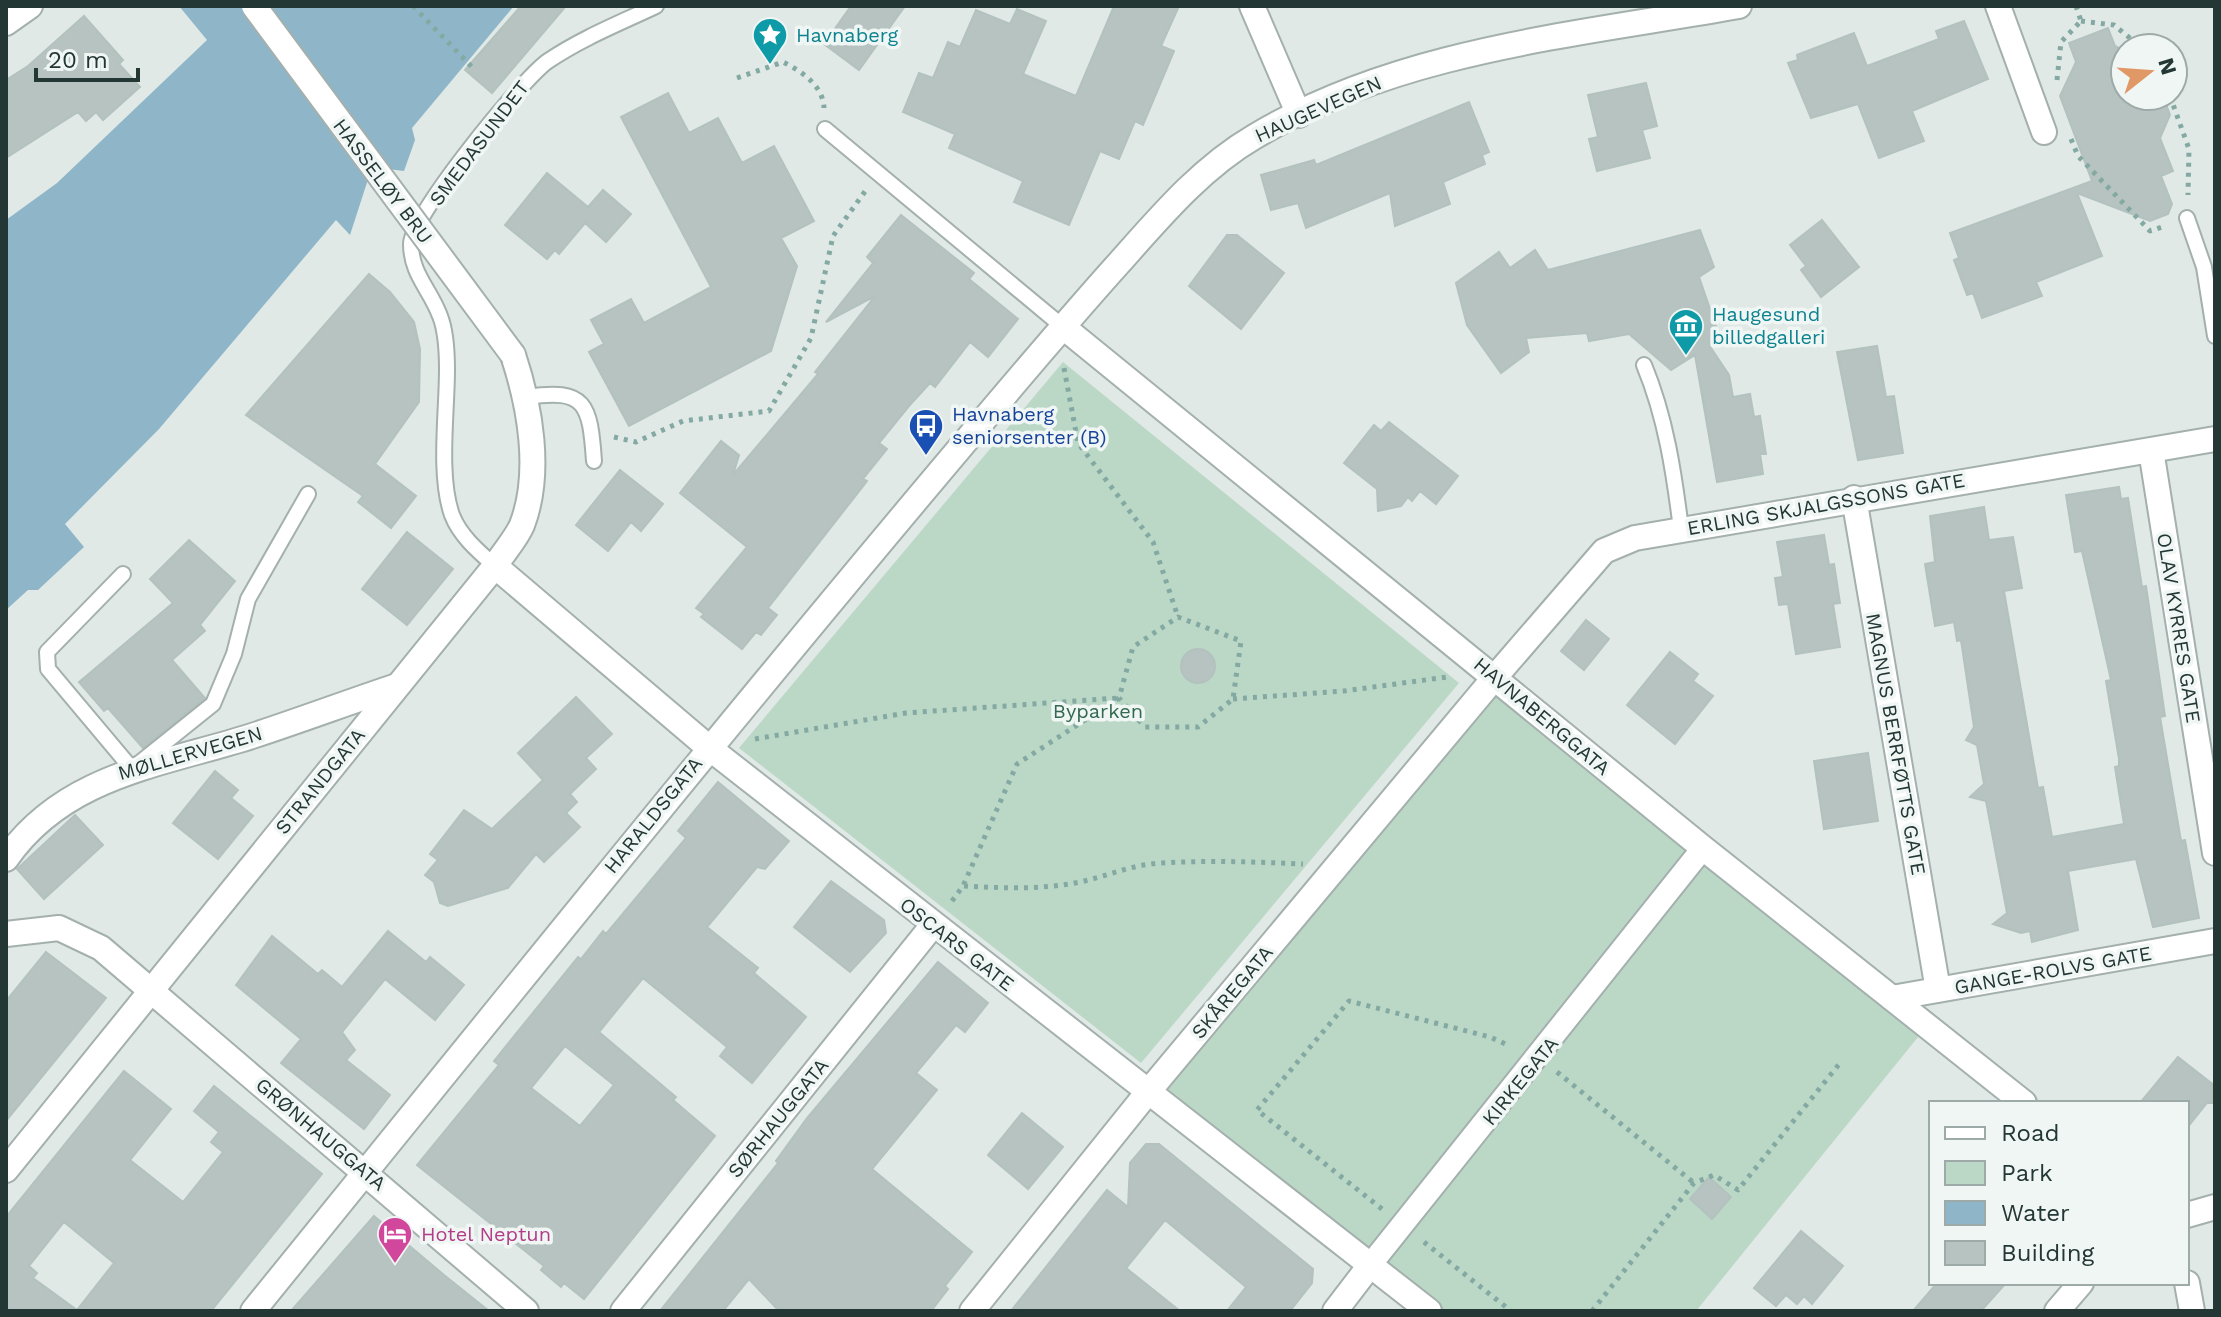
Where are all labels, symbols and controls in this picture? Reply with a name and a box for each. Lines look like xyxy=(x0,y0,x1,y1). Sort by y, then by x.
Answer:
place icon: Havnaberg xyxy=(751,16,789,66)
place label: Havnaberg xyxy=(796,23,898,47)
scale bar xyxy=(36,32,138,82)
north arrow xyxy=(2109,32,2189,112)
text: 20 m xyxy=(48,46,108,74)
text: N xyxy=(2153,55,2182,78)
street label: HAUGEVEGEN xyxy=(1251,70,1385,148)
street label: SMEDASUNDET xyxy=(424,76,534,210)
street label: HASSELØY BRU xyxy=(328,114,438,248)
place label: Haugesund billedgalleri xyxy=(1712,302,1825,349)
museum icon: Haugesund billedgalleri xyxy=(1667,307,1705,357)
place label: Havnaberg seniorsenter (B) xyxy=(952,402,1106,449)
bus stop icon: Havnaberg seniorsenter (B) xyxy=(907,407,945,457)
street label: ERLING SKJALGSSONS GATE xyxy=(1685,468,1967,540)
street label: OLAV KYRRES GATE xyxy=(2152,531,2206,725)
street label: MAGNUS BERRFØTTS GATE xyxy=(1861,611,1931,877)
street label: HAVNABERGGATA xyxy=(1469,652,1615,780)
park label: Byparken xyxy=(1053,699,1143,723)
street label: MØLLERVEGEN xyxy=(115,721,265,785)
street label: STRANDGATA xyxy=(270,723,370,839)
street label: HARALDSGATA xyxy=(599,752,707,878)
street label: OSCARS GATE xyxy=(895,892,1019,996)
street label: SKÅREGATA xyxy=(1186,941,1278,1043)
street label: GANGE-ROLVS GATE xyxy=(1952,941,2154,999)
street label: KIRKEGATA xyxy=(1477,1032,1563,1130)
street label: SØRHAUGGATA xyxy=(723,1054,833,1182)
street label: GRØNHAUGGATA xyxy=(251,1073,391,1195)
legend xyxy=(1929,1101,2189,1285)
text: Road xyxy=(2001,1119,2060,1147)
text: Park xyxy=(2001,1159,2053,1187)
text: Water xyxy=(2001,1199,2070,1227)
hotel icon: Hotel Neptun xyxy=(376,1215,414,1265)
place label: Hotel Neptun xyxy=(421,1222,551,1246)
text: Building xyxy=(2001,1239,2094,1267)

